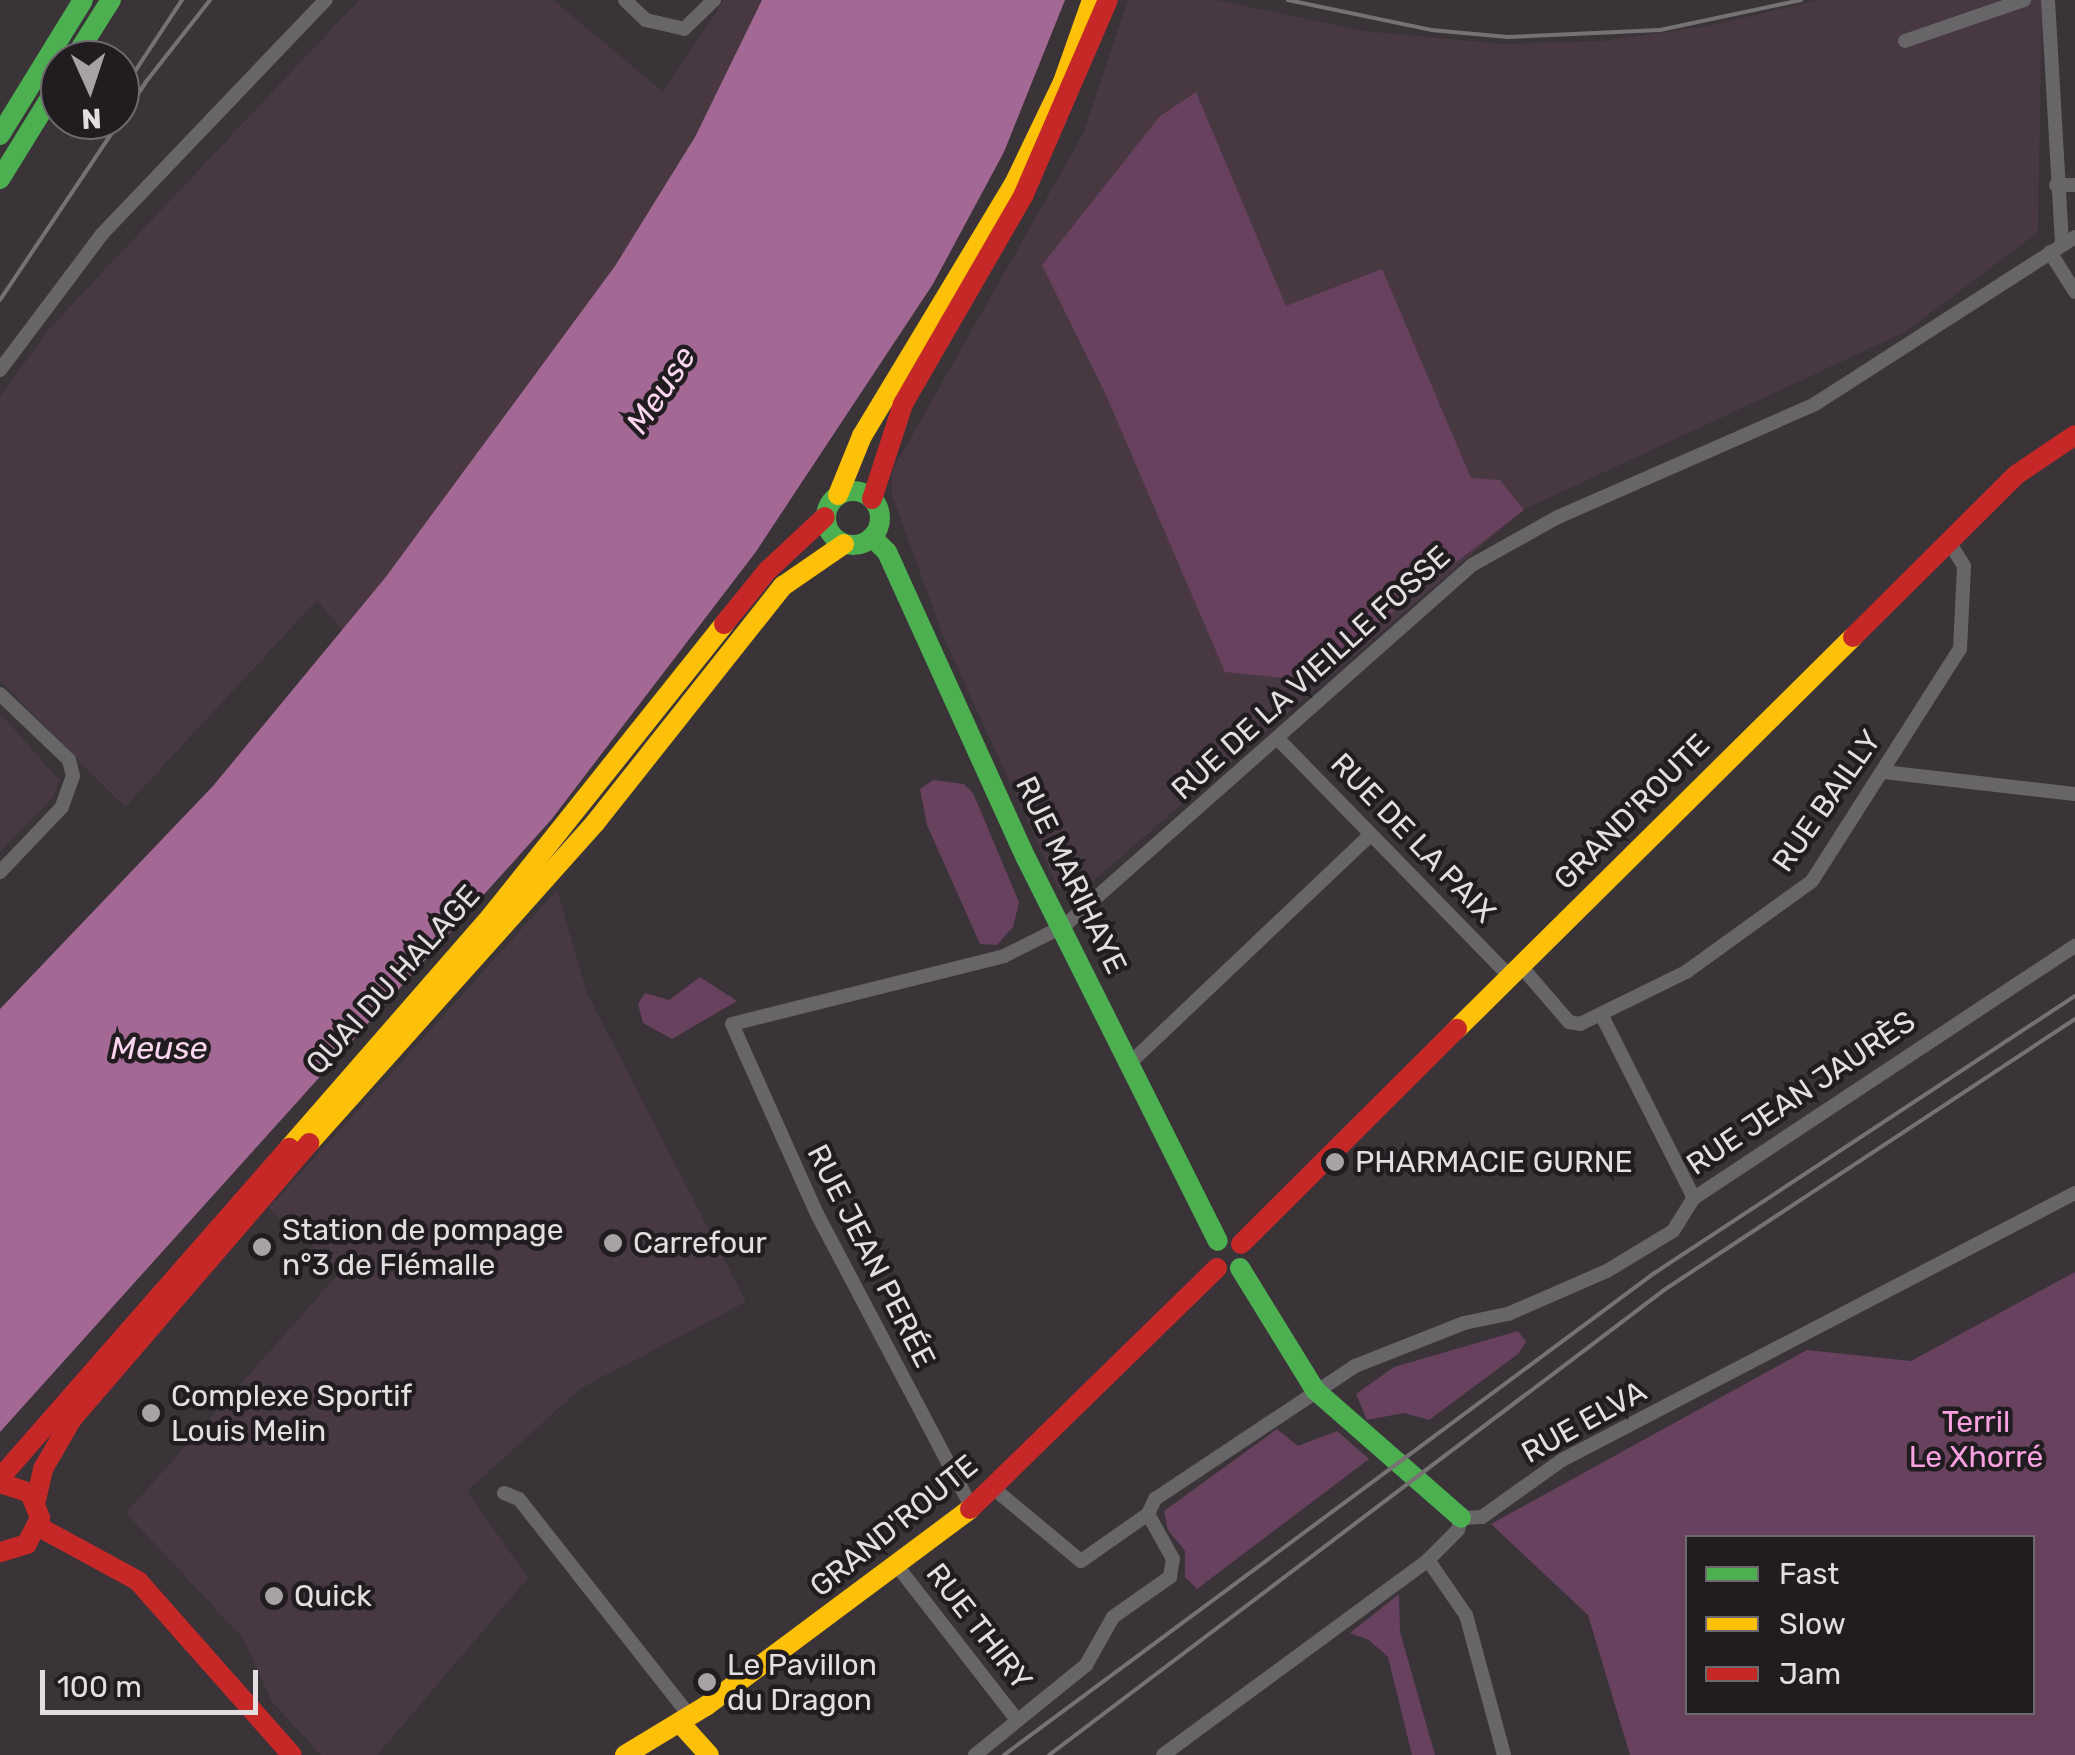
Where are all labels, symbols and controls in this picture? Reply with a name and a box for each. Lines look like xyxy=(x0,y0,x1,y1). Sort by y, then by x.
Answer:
north arrow xyxy=(40,40,140,140)
text: N xyxy=(81,101,102,135)
water label: Meuse xyxy=(618,339,704,441)
street label: RUE DE LA VIEILLE FOSSE xyxy=(1164,538,1458,808)
street label: RUE BAILLY xyxy=(1765,723,1889,879)
street label: GRAND'ROUTE xyxy=(1547,727,1717,897)
street label: RUE DE LA PAIX xyxy=(1323,746,1503,930)
street label: RUE MARIHAYE xyxy=(1008,771,1134,979)
street label: QUAI DU HALAGE xyxy=(299,878,487,1082)
street label: RUE JEAN JAURÈS xyxy=(1680,1003,1922,1183)
water label: Meuse xyxy=(111,1029,207,1067)
street label: RUE JEAN PERÉE xyxy=(799,1139,943,1373)
place label: PHARMACIE GURNE xyxy=(1355,1144,1633,1180)
marker: PHARMACIE GURNE xyxy=(1324,1151,1346,1173)
place label: Station de pompage n°3 de Flémalle xyxy=(282,1212,563,1282)
place label: Carrefour xyxy=(633,1225,767,1261)
marker: Carrefour xyxy=(602,1232,624,1254)
marker: Station de pompage n°3 de Flémalle xyxy=(251,1236,273,1258)
street label: RUE ELVA xyxy=(1515,1373,1653,1471)
place label: Complexe Sportif Louis Melin xyxy=(171,1378,412,1448)
marker: Complexe Sportif Louis Melin xyxy=(140,1402,162,1424)
park label: Terril Le Xhorré xyxy=(1909,1404,2043,1474)
street label: GRAND'ROUTE xyxy=(803,1448,985,1604)
legend xyxy=(1685,1535,2035,1715)
street label: RUE THIRY xyxy=(918,1556,1040,1698)
text: Fast xyxy=(1779,1556,1839,1592)
place label: Quick xyxy=(294,1578,372,1614)
marker: Quick xyxy=(263,1585,285,1607)
text: Slow xyxy=(1779,1606,1846,1642)
place label: Le Pavillon du Dragon xyxy=(727,1647,877,1718)
scale bar xyxy=(45,1650,262,1712)
text: Jam xyxy=(1779,1656,1841,1692)
text: 100 m xyxy=(57,1669,142,1705)
marker: Le Pavillon du Dragon xyxy=(696,1671,718,1693)

